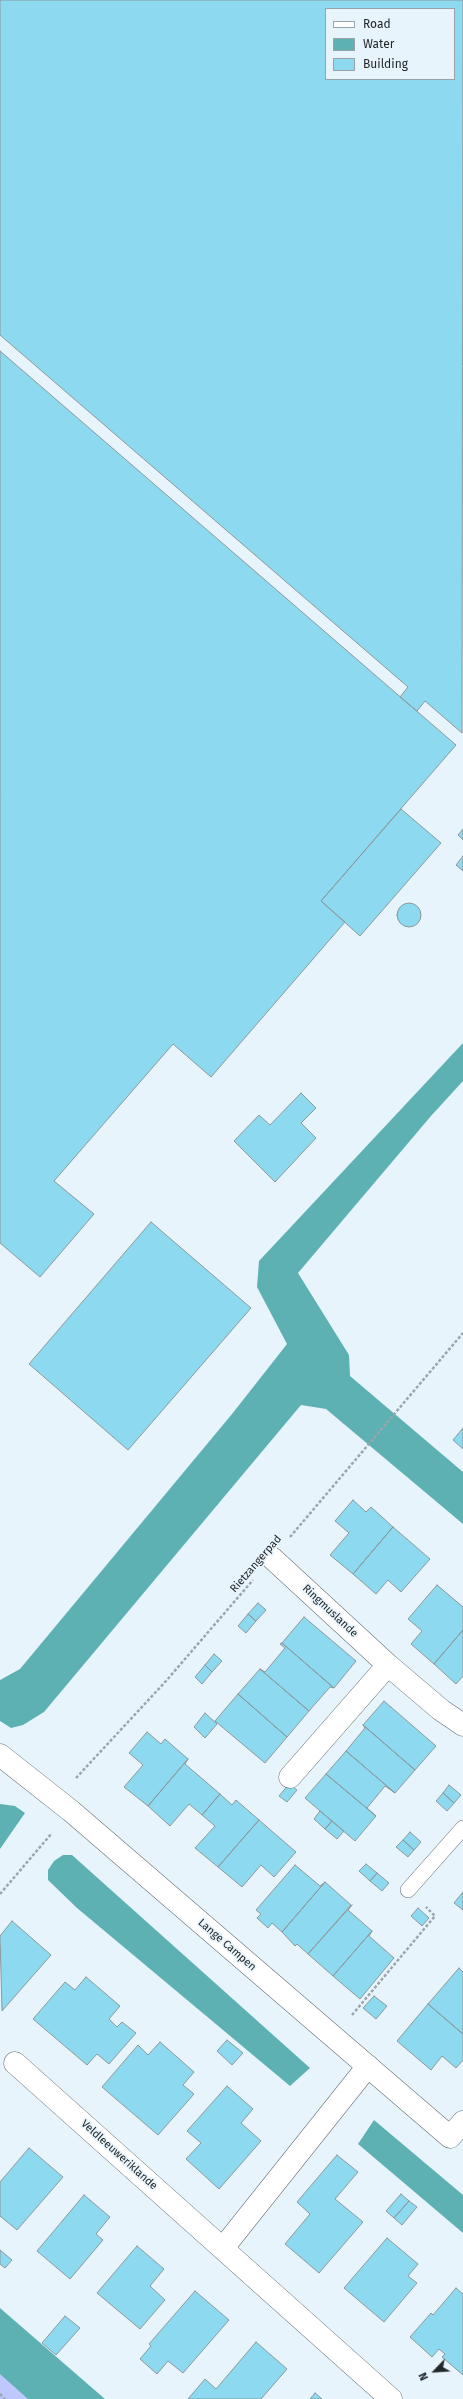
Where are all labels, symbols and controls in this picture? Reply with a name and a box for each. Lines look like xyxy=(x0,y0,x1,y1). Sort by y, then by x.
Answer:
legend xyxy=(325,8,455,80)
text: Road xyxy=(363,17,391,31)
text: Water xyxy=(363,37,394,51)
text: Building xyxy=(363,57,408,71)
street label: Rietzangerpad xyxy=(228,1533,284,1595)
street label: Ringmuslande xyxy=(300,1582,360,1640)
street label: Lange Campen xyxy=(195,1916,259,1974)
street label: Veldleeuweriklande xyxy=(78,2117,160,2193)
north arrow xyxy=(415,2351,455,2391)
text: N xyxy=(416,2370,431,2382)

